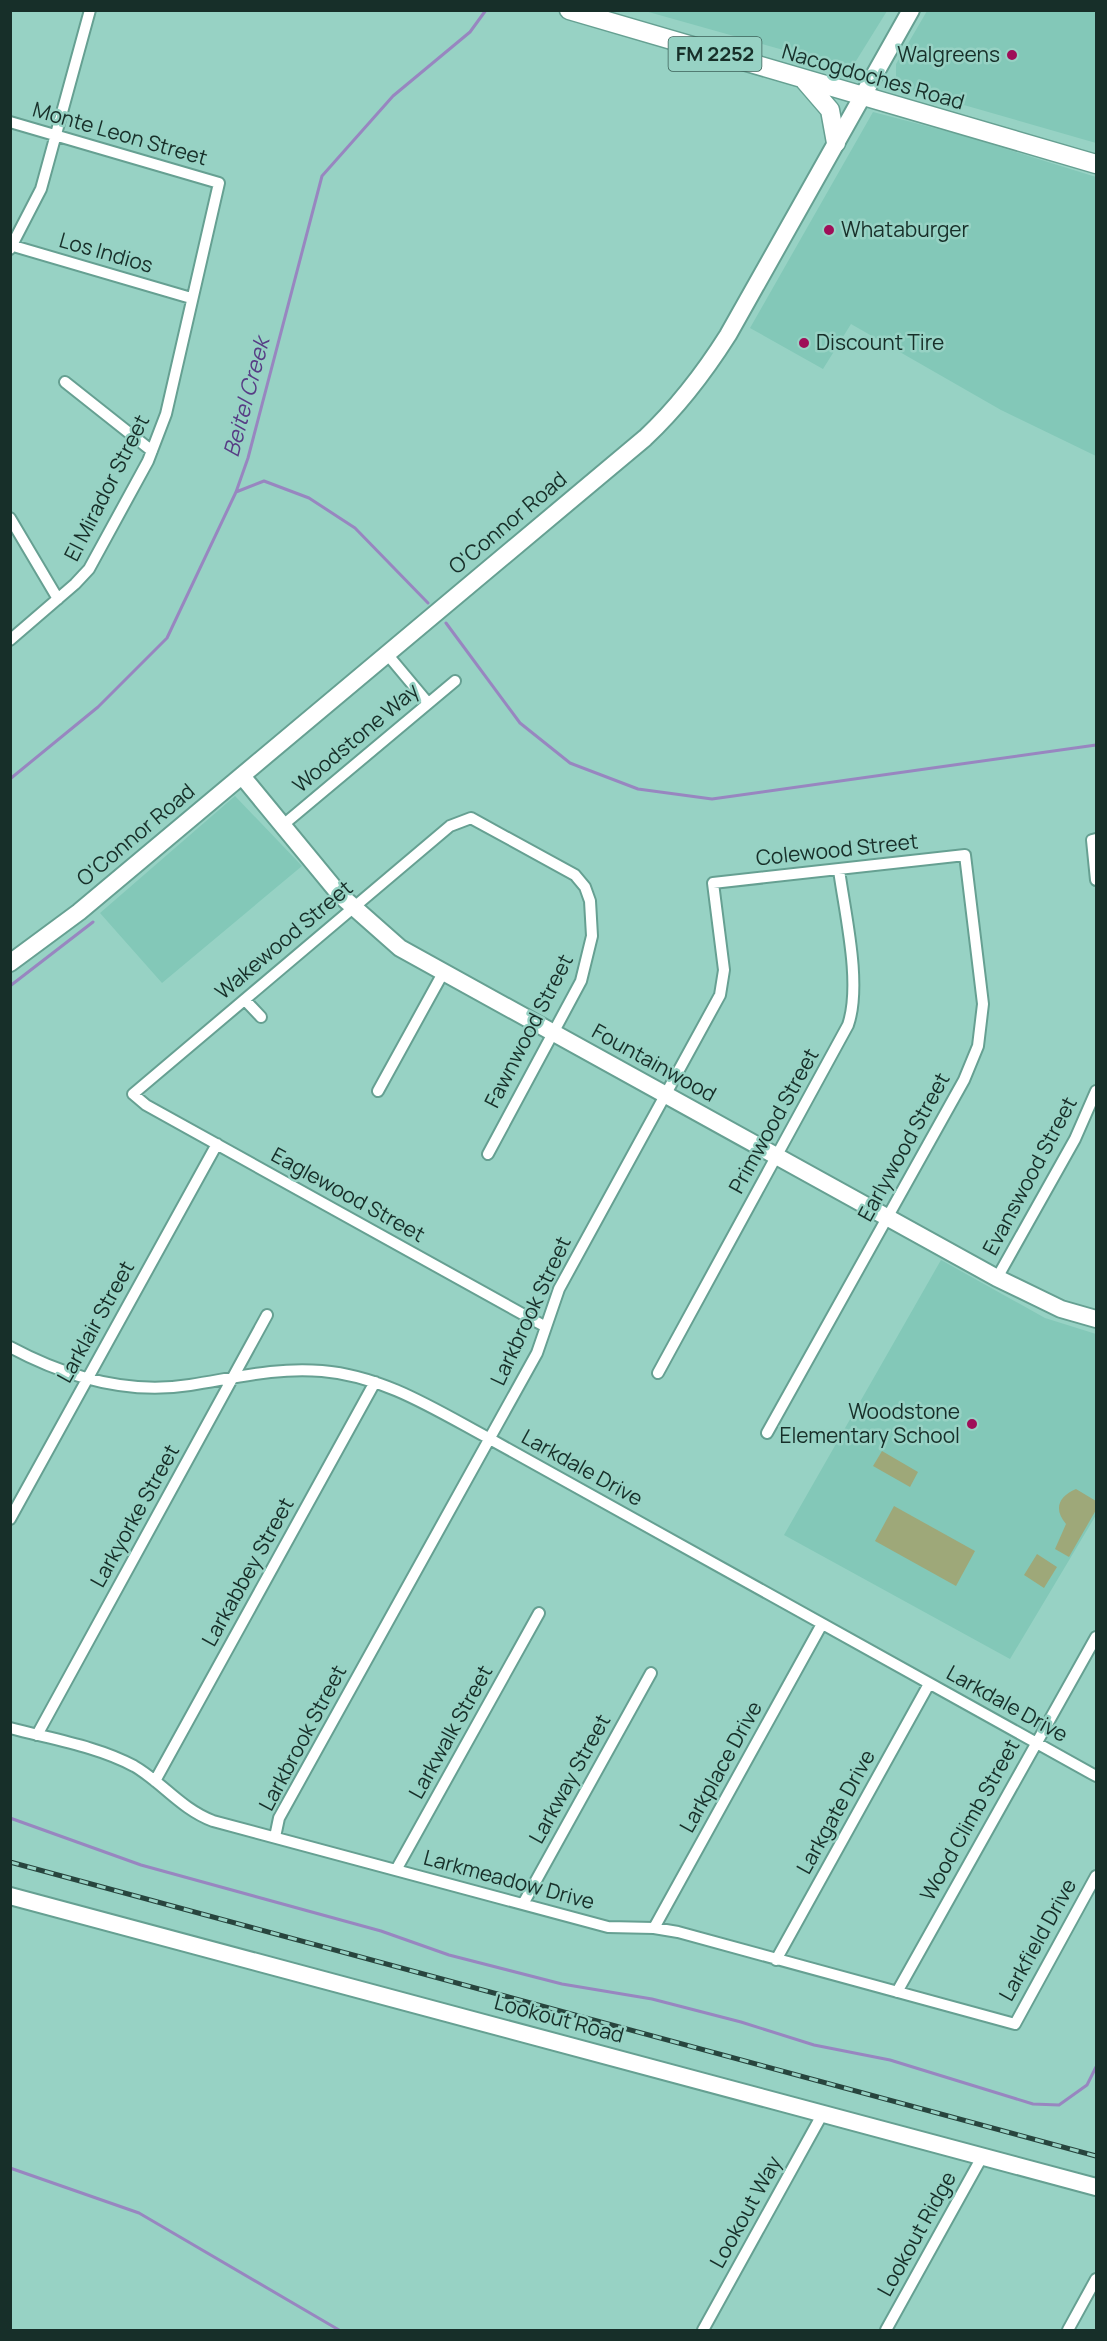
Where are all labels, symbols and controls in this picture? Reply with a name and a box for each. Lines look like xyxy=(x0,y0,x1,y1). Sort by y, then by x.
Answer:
road number: FM 2252 xyxy=(668,37,762,71)
street label: Nacogdoches Road xyxy=(779,37,968,115)
place label: Walgreens xyxy=(897,40,1000,68)
marker: Walgreens xyxy=(1005,48,1019,62)
street label: Monte Leon Street xyxy=(30,95,211,171)
place label: Whataburger xyxy=(841,215,970,243)
marker: Whataburger xyxy=(822,223,836,237)
street label: Los Indios xyxy=(56,225,156,279)
place label: Discount Tire xyxy=(816,328,944,356)
water label: Beitel Creek xyxy=(216,331,277,460)
marker: Discount Tire xyxy=(797,336,811,350)
street label: El Mirador Street xyxy=(57,410,155,566)
street label: O'Connor Road xyxy=(442,465,572,580)
street label: Woodstone Way xyxy=(286,676,424,798)
street label: O'Connor Road xyxy=(70,777,200,892)
street label: Colewood Street xyxy=(754,827,919,871)
street label: Wakewood Street xyxy=(209,873,358,1005)
street label: Fawnwood Street xyxy=(477,949,579,1112)
street label: Fountainwood xyxy=(587,1016,722,1108)
street label: Primwood Street xyxy=(722,1043,825,1198)
street label: Earlywood Street xyxy=(851,1067,956,1226)
street label: Evanswood Street xyxy=(976,1091,1083,1260)
street label: Eaglewood Street xyxy=(267,1140,430,1248)
street label: Larkbrook Street xyxy=(483,1232,577,1390)
street label: Larklair Street xyxy=(50,1256,140,1387)
place label: Woodstone Elementary School xyxy=(779,1397,960,1449)
marker: Woodstone Elementary School xyxy=(965,1417,979,1431)
street label: Larkdale Drive xyxy=(517,1422,648,1512)
street label: Larkyorke Street xyxy=(83,1439,185,1592)
street label: Larkabbey Street xyxy=(195,1492,300,1651)
street label: Larkdale Drive xyxy=(942,1658,1073,1748)
street label: Larkbrook Street xyxy=(252,1660,352,1815)
street label: Larkwalk Street xyxy=(402,1660,498,1803)
street label: Larkplace Drive xyxy=(672,1696,768,1837)
street label: Larkway Street xyxy=(522,1709,616,1848)
street label: Wood Climb Street xyxy=(913,1734,1025,1905)
street label: Larkgate Drive xyxy=(789,1744,881,1879)
street label: Larkmeadow Drive xyxy=(421,1843,598,1915)
street label: Larkfield Drive xyxy=(992,1873,1082,2006)
street label: Lookout Road xyxy=(491,1987,627,2049)
street label: Lookout Way xyxy=(703,2150,787,2273)
street label: Lookout Ridge xyxy=(870,2166,962,2301)

